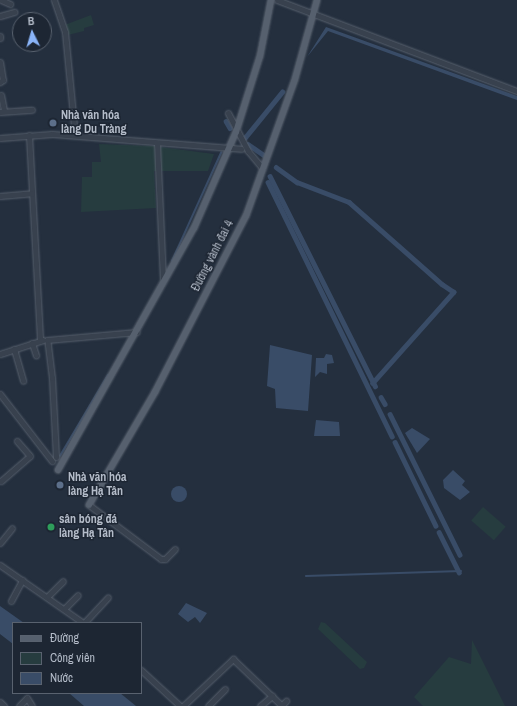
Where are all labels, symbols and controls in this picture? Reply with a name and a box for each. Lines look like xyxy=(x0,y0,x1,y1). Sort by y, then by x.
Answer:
north arrow xyxy=(12,12,52,52)
text: B xyxy=(27,14,35,28)
place label: Nhà văn hóa làng Du Tràng xyxy=(61,109,127,137)
marker: Nhà văn hóa làng Du Tràng xyxy=(48,118,58,128)
street label: Đường vành đai 4 xyxy=(189,218,237,294)
place label: Nhà văn hóa làng Hạ Tân xyxy=(68,471,127,499)
marker: Nhà văn hóa làng Hạ Tân xyxy=(55,480,65,490)
place label: sân bóng đá làng Hạ Tân xyxy=(59,513,117,541)
marker: sân bóng đá làng Hạ Tân xyxy=(46,522,56,532)
legend xyxy=(12,622,142,694)
text: Đường xyxy=(50,630,79,646)
text: Công viên xyxy=(50,650,95,666)
text: Nước xyxy=(50,670,73,686)

